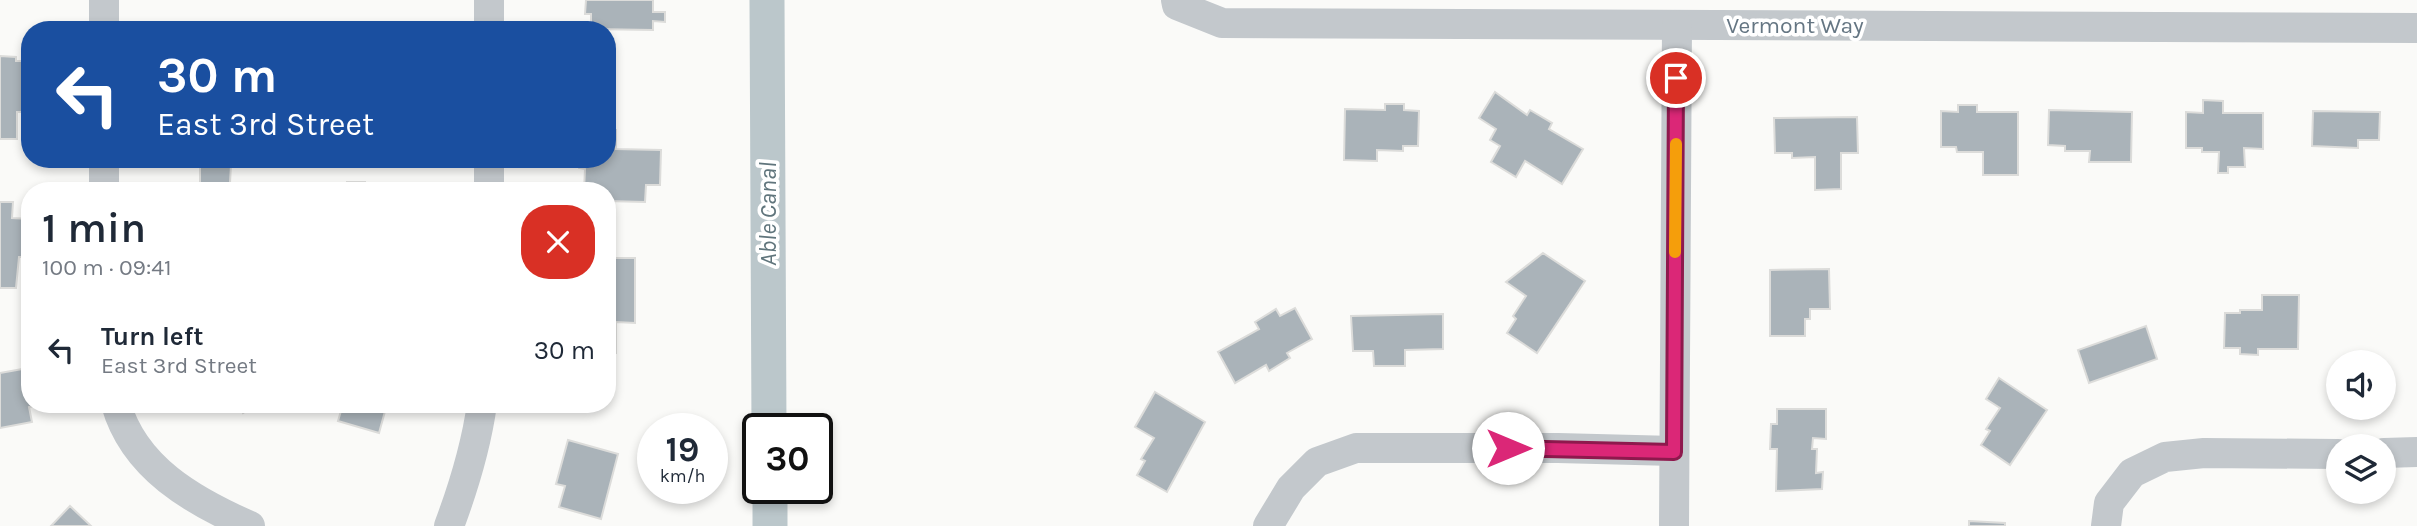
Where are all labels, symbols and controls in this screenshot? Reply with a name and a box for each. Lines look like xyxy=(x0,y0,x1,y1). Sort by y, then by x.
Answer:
street label: Vermont Way xyxy=(1726,12,1864,39)
text: 30 m xyxy=(157,47,277,104)
pin xyxy=(1646,48,1706,108)
icon: left xyxy=(42,49,133,140)
icon: arrive xyxy=(1657,59,1695,97)
text: East 3rd Street xyxy=(157,106,374,143)
water label: Able Canal xyxy=(754,162,782,266)
text: 1 min xyxy=(42,203,146,253)
button: close xyxy=(521,205,595,279)
text: 100 m · 09:41 xyxy=(42,254,172,281)
text: Turn left xyxy=(101,321,203,352)
icon: left xyxy=(42,331,80,369)
text: 30 m xyxy=(534,335,595,366)
map controls xyxy=(2326,350,2396,504)
button: sound xyxy=(2326,350,2396,420)
text: East 3rd Street xyxy=(101,352,257,379)
position arrow xyxy=(1471,411,1545,485)
speed limit sign: 30 xyxy=(742,413,833,504)
text: 19 xyxy=(666,429,699,470)
button: layers xyxy=(2326,434,2396,504)
text: km/h xyxy=(660,465,705,487)

